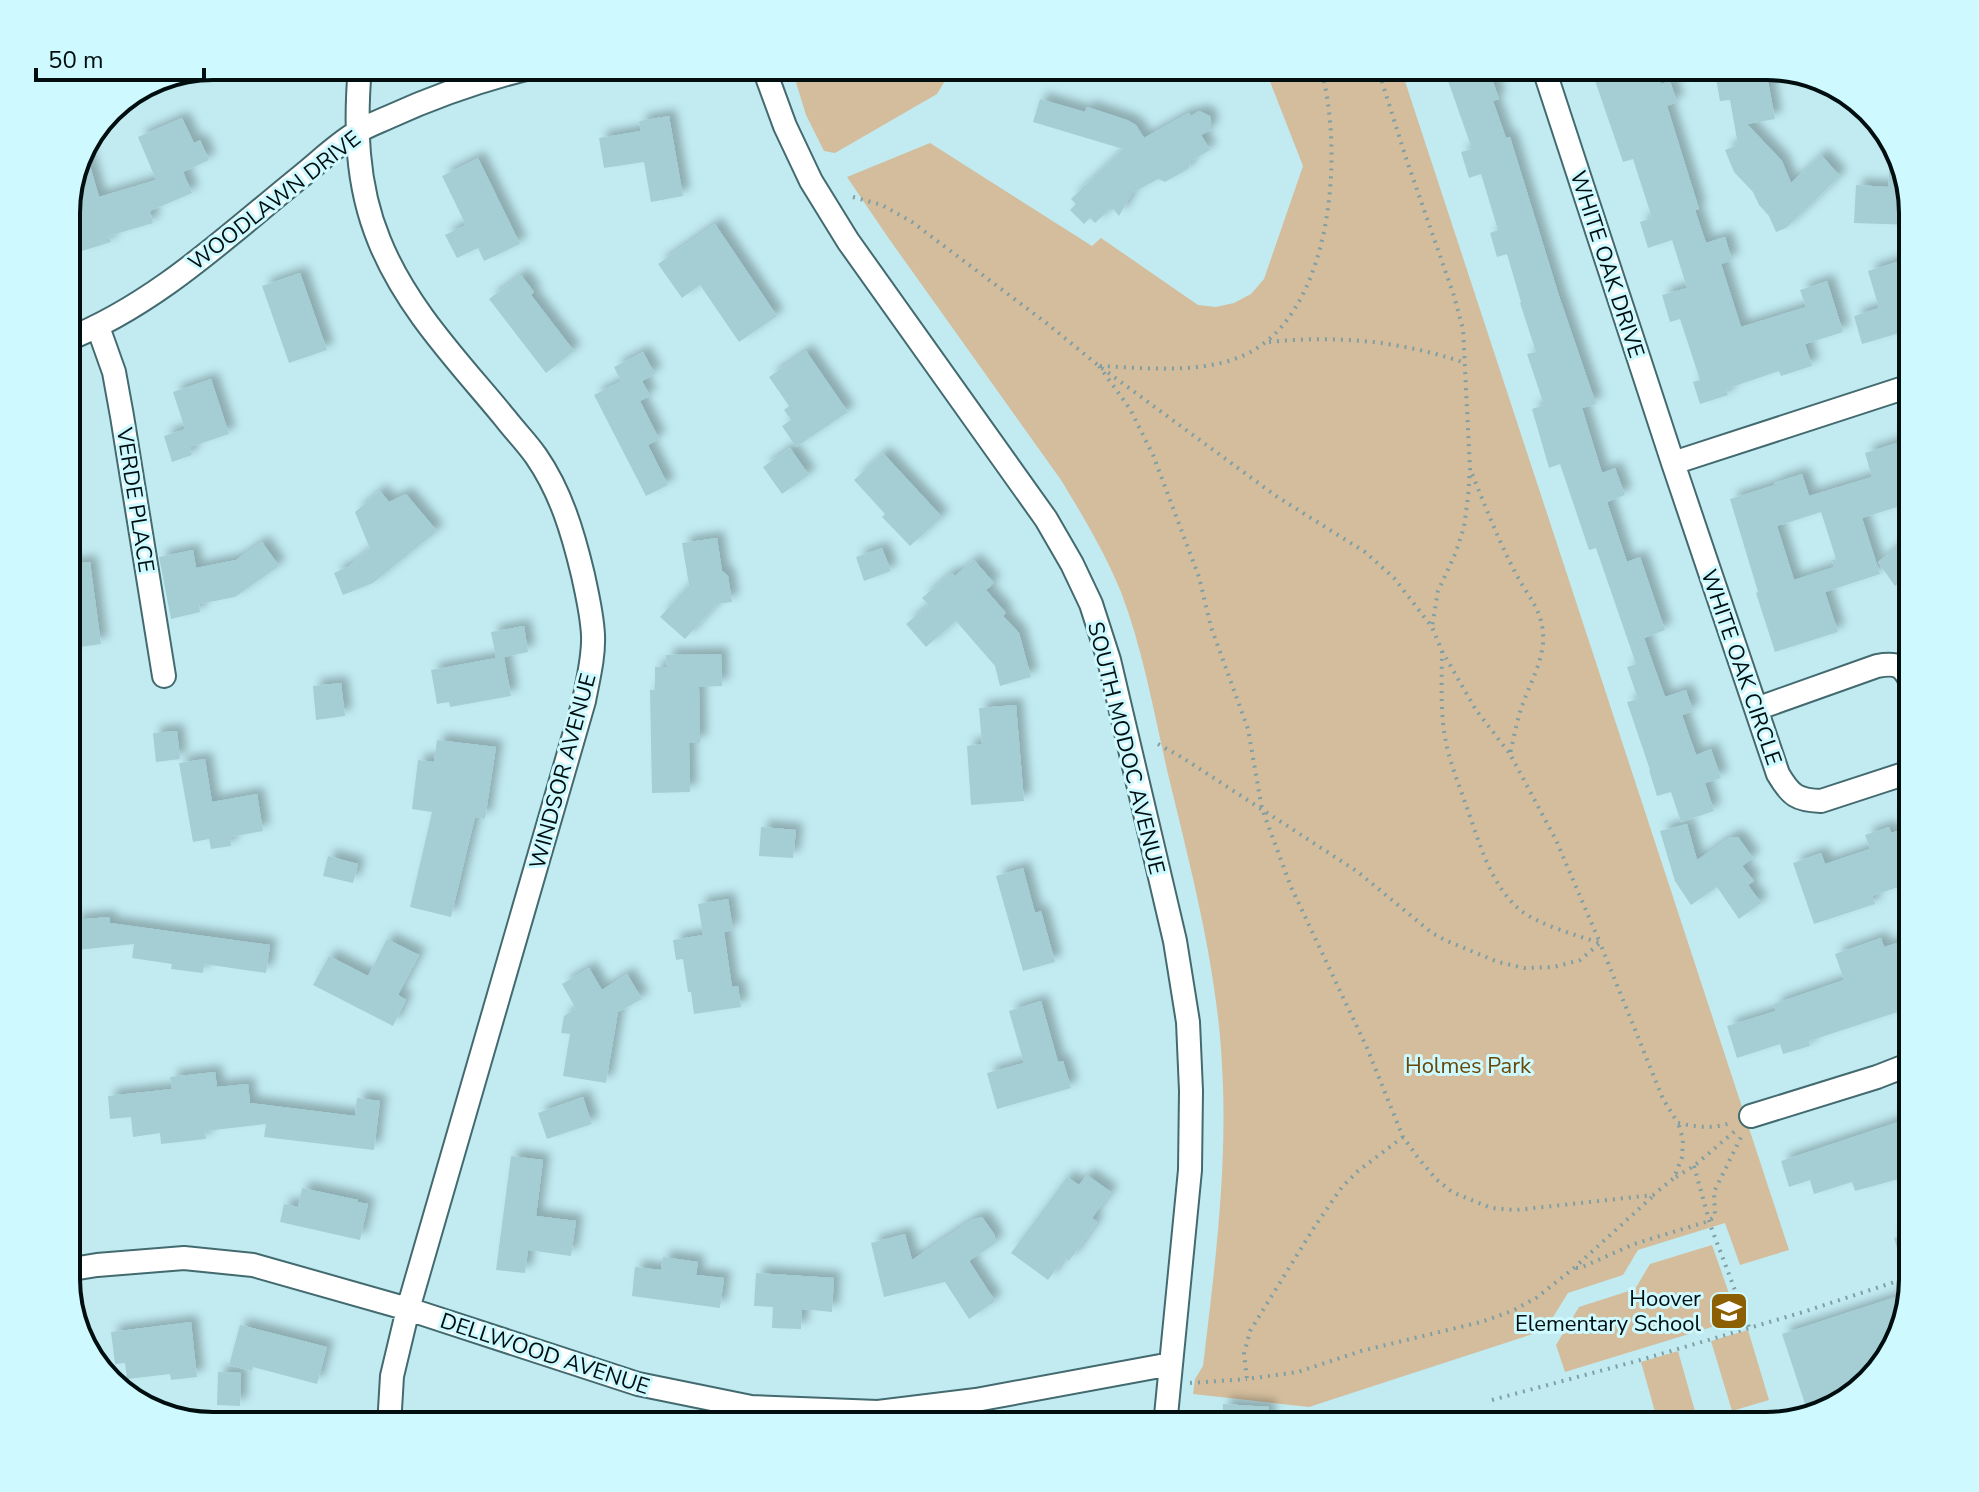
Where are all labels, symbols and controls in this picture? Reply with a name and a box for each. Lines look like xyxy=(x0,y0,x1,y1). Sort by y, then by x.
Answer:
scale bar xyxy=(36,32,204,82)
text: 50 m xyxy=(48,44,104,76)
street label: WOODLAWN DRIVE xyxy=(182,124,367,278)
street label: WHITE OAK DRIVE xyxy=(1563,167,1651,362)
street label: VERDE PLACE xyxy=(109,425,161,575)
street label: WHITE OAK CIRCLE xyxy=(1694,566,1789,769)
street label: SOUTH MODOC AVENUE xyxy=(1080,619,1172,878)
street label: WINDSOR AVENUE xyxy=(522,670,603,872)
park label: Holmes Park xyxy=(1405,1051,1532,1081)
place label: Hoover Elementary School xyxy=(1515,1284,1701,1339)
school or university icon: Hoover Elementary School xyxy=(1708,1290,1750,1332)
street label: DELLWOOD AVENUE xyxy=(436,1306,653,1402)

